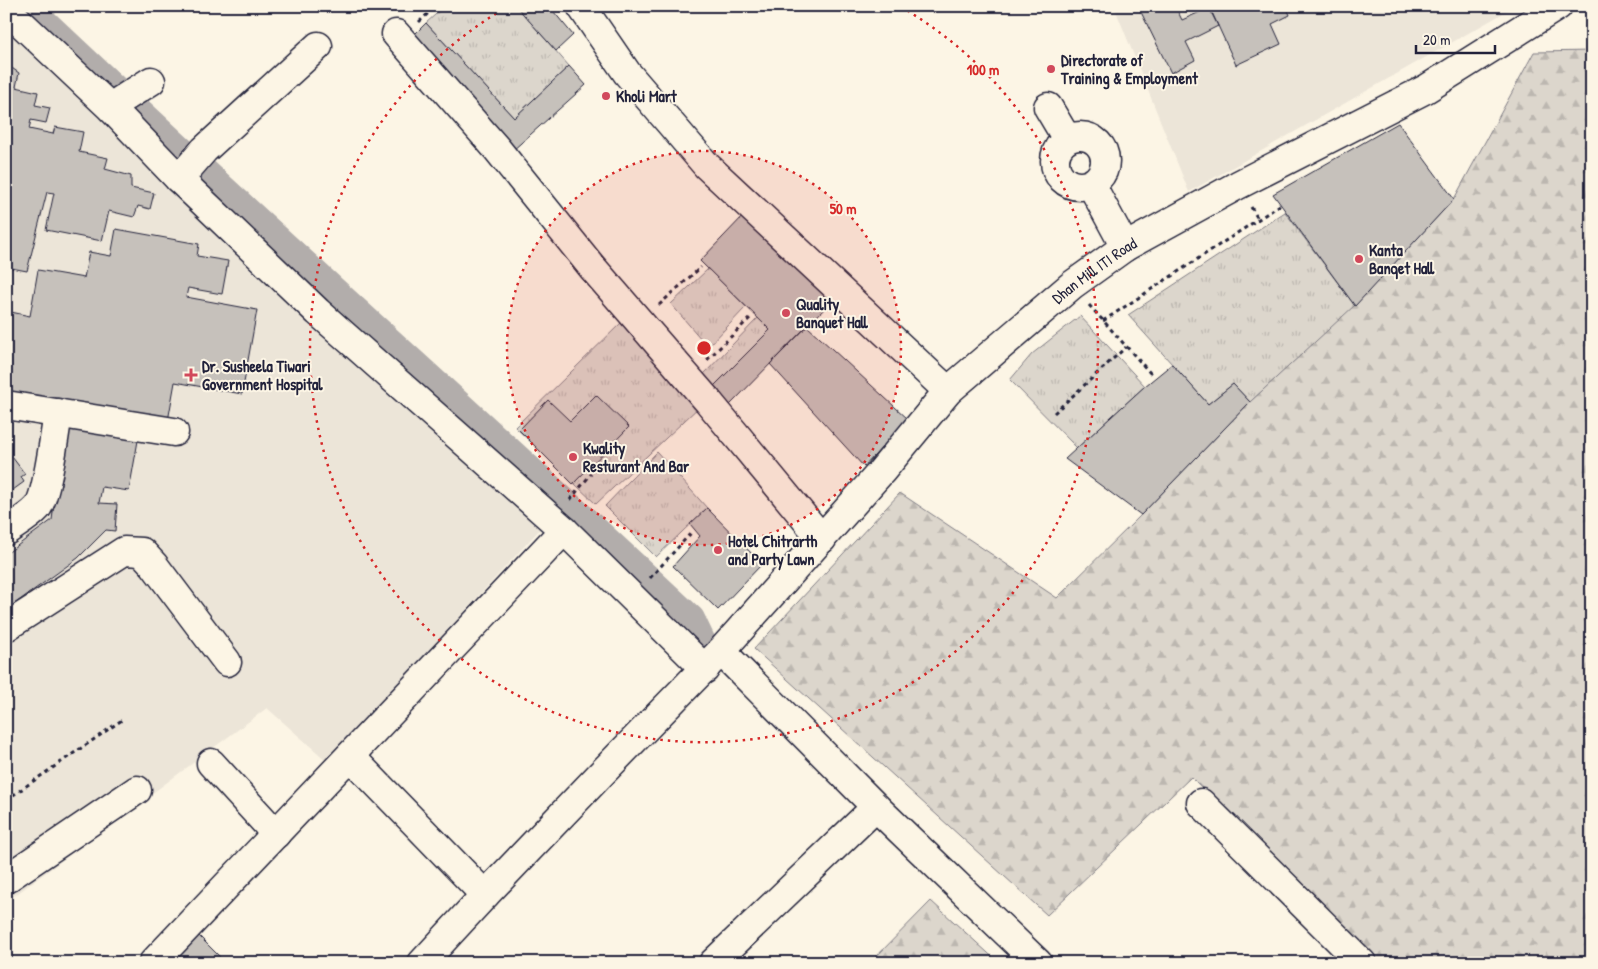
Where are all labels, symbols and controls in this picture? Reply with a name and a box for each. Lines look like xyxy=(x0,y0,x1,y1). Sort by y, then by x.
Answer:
scale bar xyxy=(1416,22,1494,54)
text: 20 m xyxy=(1423,29,1450,50)
place label: Directorate of Training & Employment xyxy=(1060,49,1198,90)
text: 100 m xyxy=(967,59,999,80)
marker: Directorate of Training & Employment xyxy=(1045,63,1057,75)
place label: Kholi Mart xyxy=(616,85,677,107)
marker: Kholi Mart xyxy=(600,90,612,102)
text: 50 m xyxy=(830,198,856,219)
street label: Dhan Mill ITI Road xyxy=(1047,232,1140,309)
place label: Kanta Banqet Hall xyxy=(1369,239,1435,280)
marker: Kanta Banqet Hall xyxy=(1353,253,1365,265)
place label: Quality Banquet Hall xyxy=(796,293,869,334)
marker: Quality Banquet Hall xyxy=(780,307,792,319)
centre of rings xyxy=(695,339,713,357)
place label: Dr. Susheela Tiwari Government Hospital xyxy=(202,355,323,396)
marker: Dr. Susheela Tiwari Government Hospital xyxy=(184,368,198,382)
place label: Kwality Resturant And Bar xyxy=(583,437,690,477)
marker: Kwality Resturant And Bar xyxy=(567,451,579,463)
place label: Hotel Chitrarth and Party Lawn xyxy=(728,530,817,571)
marker: Hotel Chitrarth and Party Lawn xyxy=(712,544,724,556)

